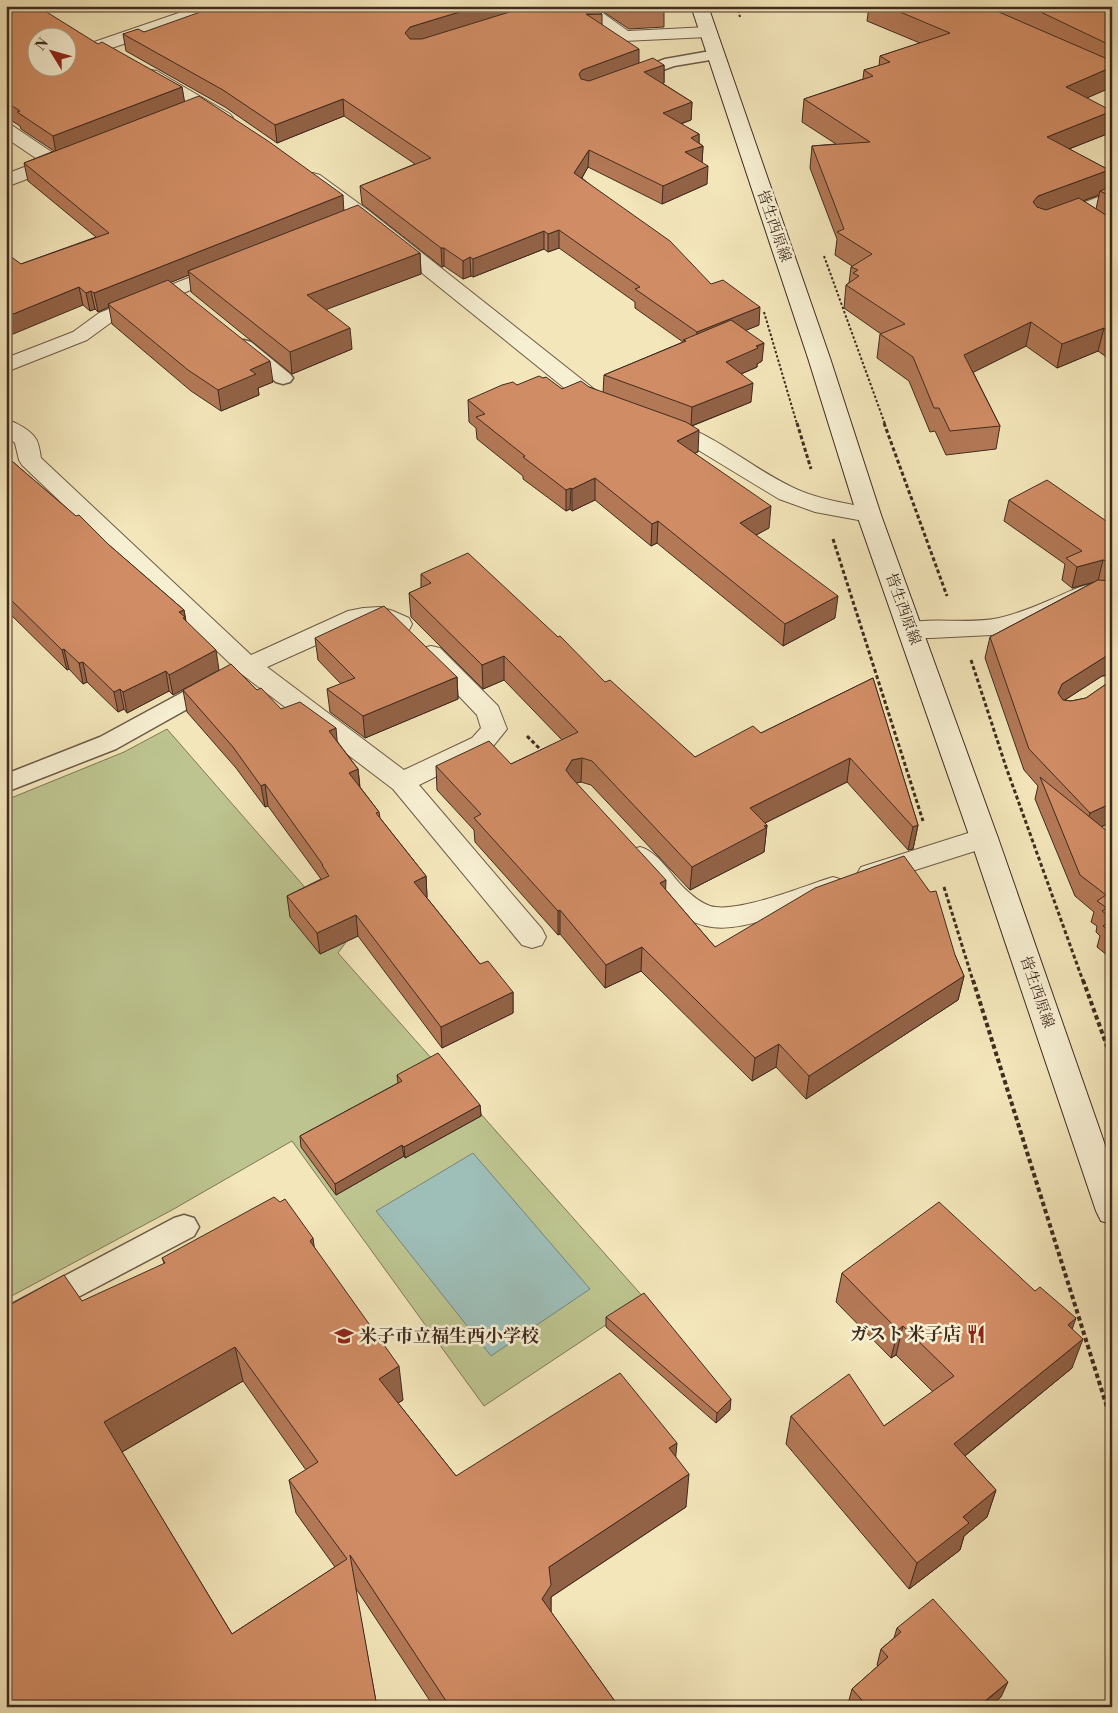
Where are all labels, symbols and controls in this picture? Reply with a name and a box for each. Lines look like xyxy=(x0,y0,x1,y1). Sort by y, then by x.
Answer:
north arrow xyxy=(28,28,78,78)
text: N xyxy=(32,35,53,55)
street label: 皆生西原線 xyxy=(753,187,795,265)
street label: 皆生西原線 xyxy=(881,571,925,647)
street label: 皆生西原線 xyxy=(1016,953,1058,1031)
place label: ガスト 米子店 xyxy=(850,1323,961,1346)
restaurant icon: ガスト 米子店 xyxy=(965,1323,987,1345)
school or university icon: 米子市立福生西小学校 xyxy=(333,1325,355,1347)
place label: 米子市立福生西小学校 xyxy=(359,1325,539,1348)

